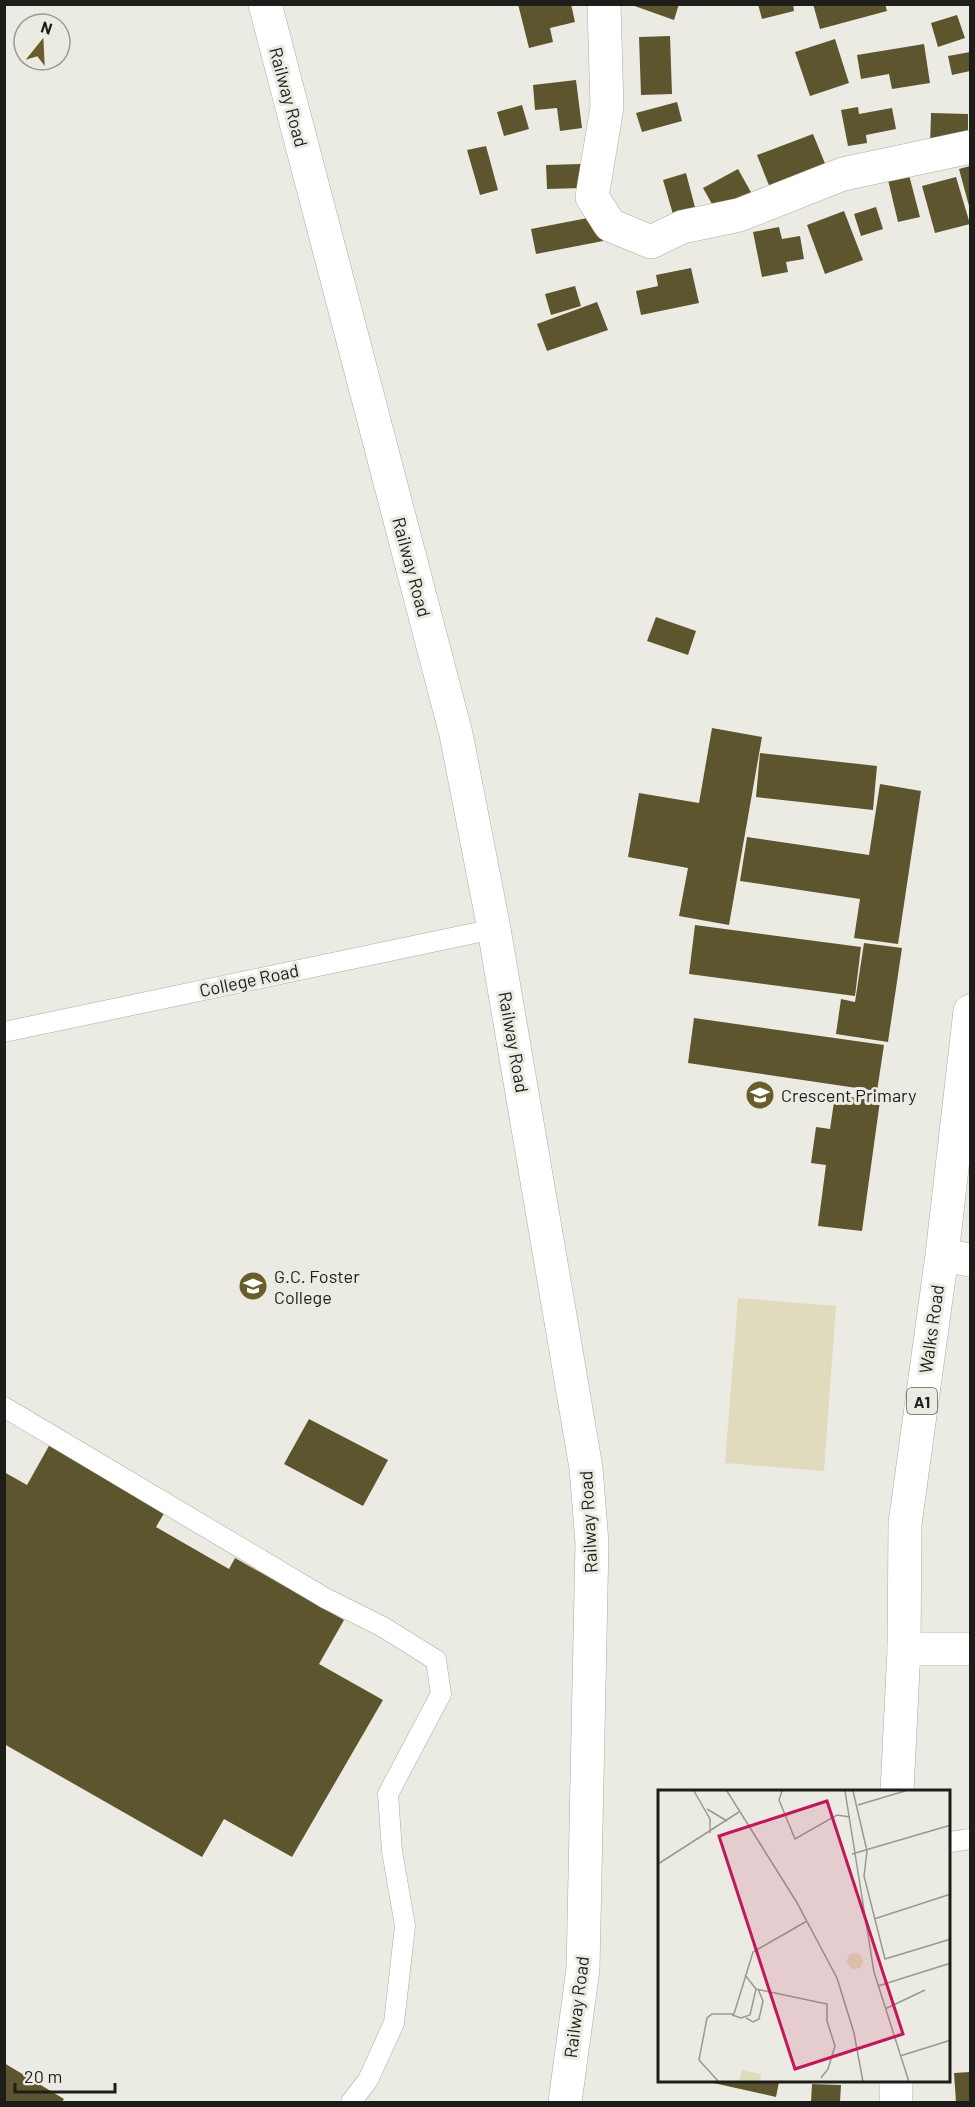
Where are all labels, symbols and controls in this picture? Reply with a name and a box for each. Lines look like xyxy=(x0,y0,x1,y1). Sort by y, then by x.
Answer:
north arrow xyxy=(12,12,72,72)
text: N xyxy=(39,17,55,38)
street label: Railway Road xyxy=(265,45,313,149)
street label: Railway Road xyxy=(388,515,436,619)
street label: College Road xyxy=(197,959,301,1001)
street label: Railway Road xyxy=(494,990,534,1094)
school or university icon: Crescent Primary xyxy=(744,1079,776,1111)
place label: Crescent Primary xyxy=(781,1084,916,1106)
place label: G.C. Foster College xyxy=(274,1265,360,1308)
school or university icon: G.C. Foster College xyxy=(237,1270,269,1302)
street label: Walks Road xyxy=(914,1283,948,1375)
road number: A1 xyxy=(907,1388,937,1414)
street label: Railway Road xyxy=(574,1470,602,1574)
inset map xyxy=(658,1790,951,2083)
street label: Railway Road xyxy=(559,1955,593,2059)
scale bar xyxy=(15,2056,116,2094)
text: 20 m xyxy=(24,2065,62,2087)

